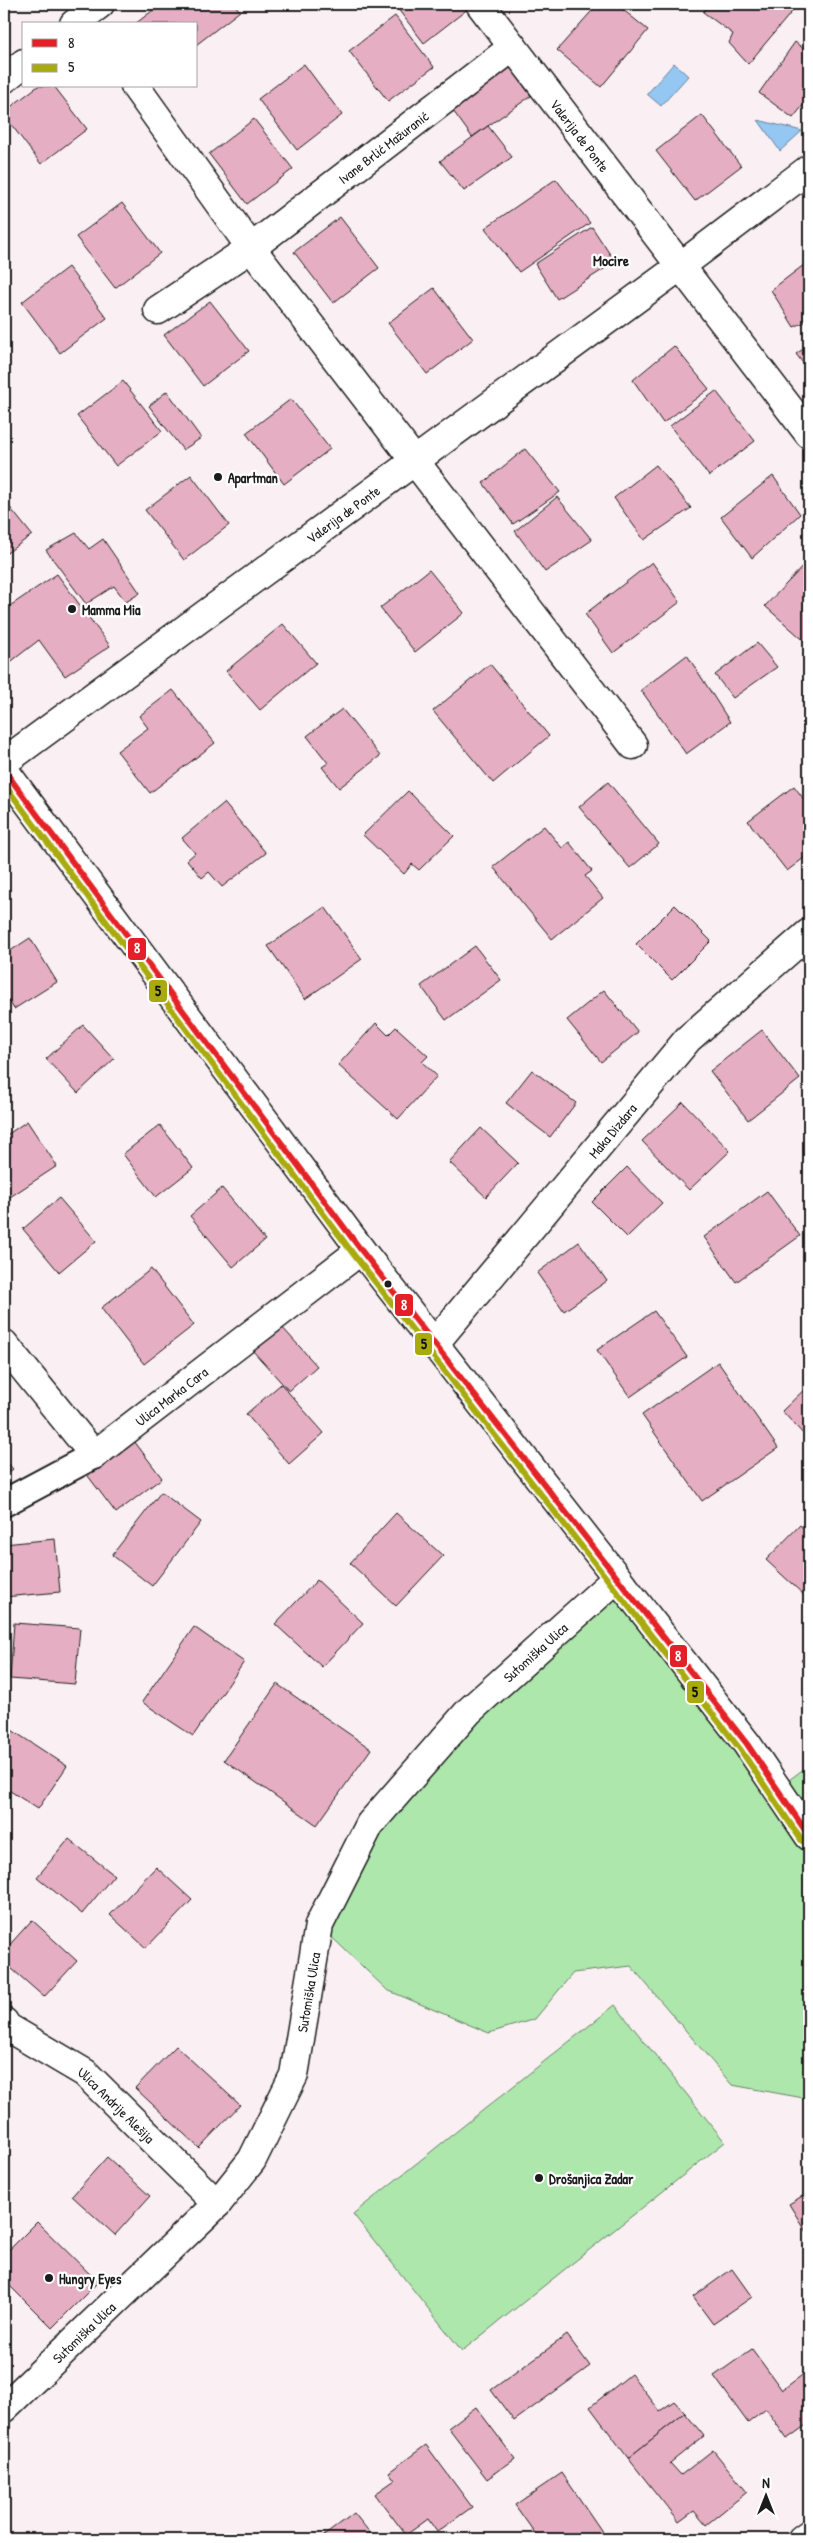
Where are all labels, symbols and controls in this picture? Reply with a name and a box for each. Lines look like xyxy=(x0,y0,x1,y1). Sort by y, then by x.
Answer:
legend xyxy=(22,22,198,88)
text: 8 xyxy=(68,32,75,53)
text: 5 xyxy=(68,56,75,77)
street label: Valerija de Ponte xyxy=(546,95,614,176)
street label: Ivane Brlić Mažuranić xyxy=(334,106,432,187)
district label: Mocire xyxy=(593,250,629,271)
place label: Apartman xyxy=(228,468,278,489)
marker: Apartman xyxy=(212,471,224,483)
street label: Valerija de Ponte xyxy=(302,480,384,547)
place label: Mamma Mia xyxy=(82,600,141,619)
marker: Mamma Mia xyxy=(66,603,78,615)
line badge: 8 xyxy=(127,937,147,961)
text: 8 xyxy=(134,938,140,957)
line badge: 5 xyxy=(148,979,168,1003)
text: 5 xyxy=(155,981,161,1000)
street label: Maka Dizdara xyxy=(583,1099,641,1162)
unlabelled marker xyxy=(383,1279,393,1289)
line badge: 8 xyxy=(394,1293,414,1317)
text: 8 xyxy=(401,1295,407,1314)
line badge: 5 xyxy=(414,1332,433,1356)
text: 5 xyxy=(421,1334,427,1353)
street label: Ulica Marka Cara xyxy=(131,1362,212,1430)
street label: Sutomiška Ulica xyxy=(499,1617,572,1686)
line badge: 8 xyxy=(669,1644,688,1668)
text: 8 xyxy=(675,1646,681,1665)
line badge: 5 xyxy=(686,1680,705,1704)
text: 5 xyxy=(692,1682,698,1701)
street label: Sutomiška Ulica xyxy=(292,1950,324,2033)
street label: Ulica Andrije Alešija xyxy=(75,2062,160,2147)
place label: Drošanjica Zadar xyxy=(549,2169,634,2189)
marker: Drošanjica Zadar xyxy=(533,2172,545,2184)
place label: Hungry Eyes xyxy=(59,2269,122,2290)
marker: Hungry Eyes xyxy=(43,2272,55,2284)
street label: Sutomiška Ulica xyxy=(48,2297,119,2367)
north arrow xyxy=(740,2470,790,2520)
text: N xyxy=(762,2473,770,2492)

